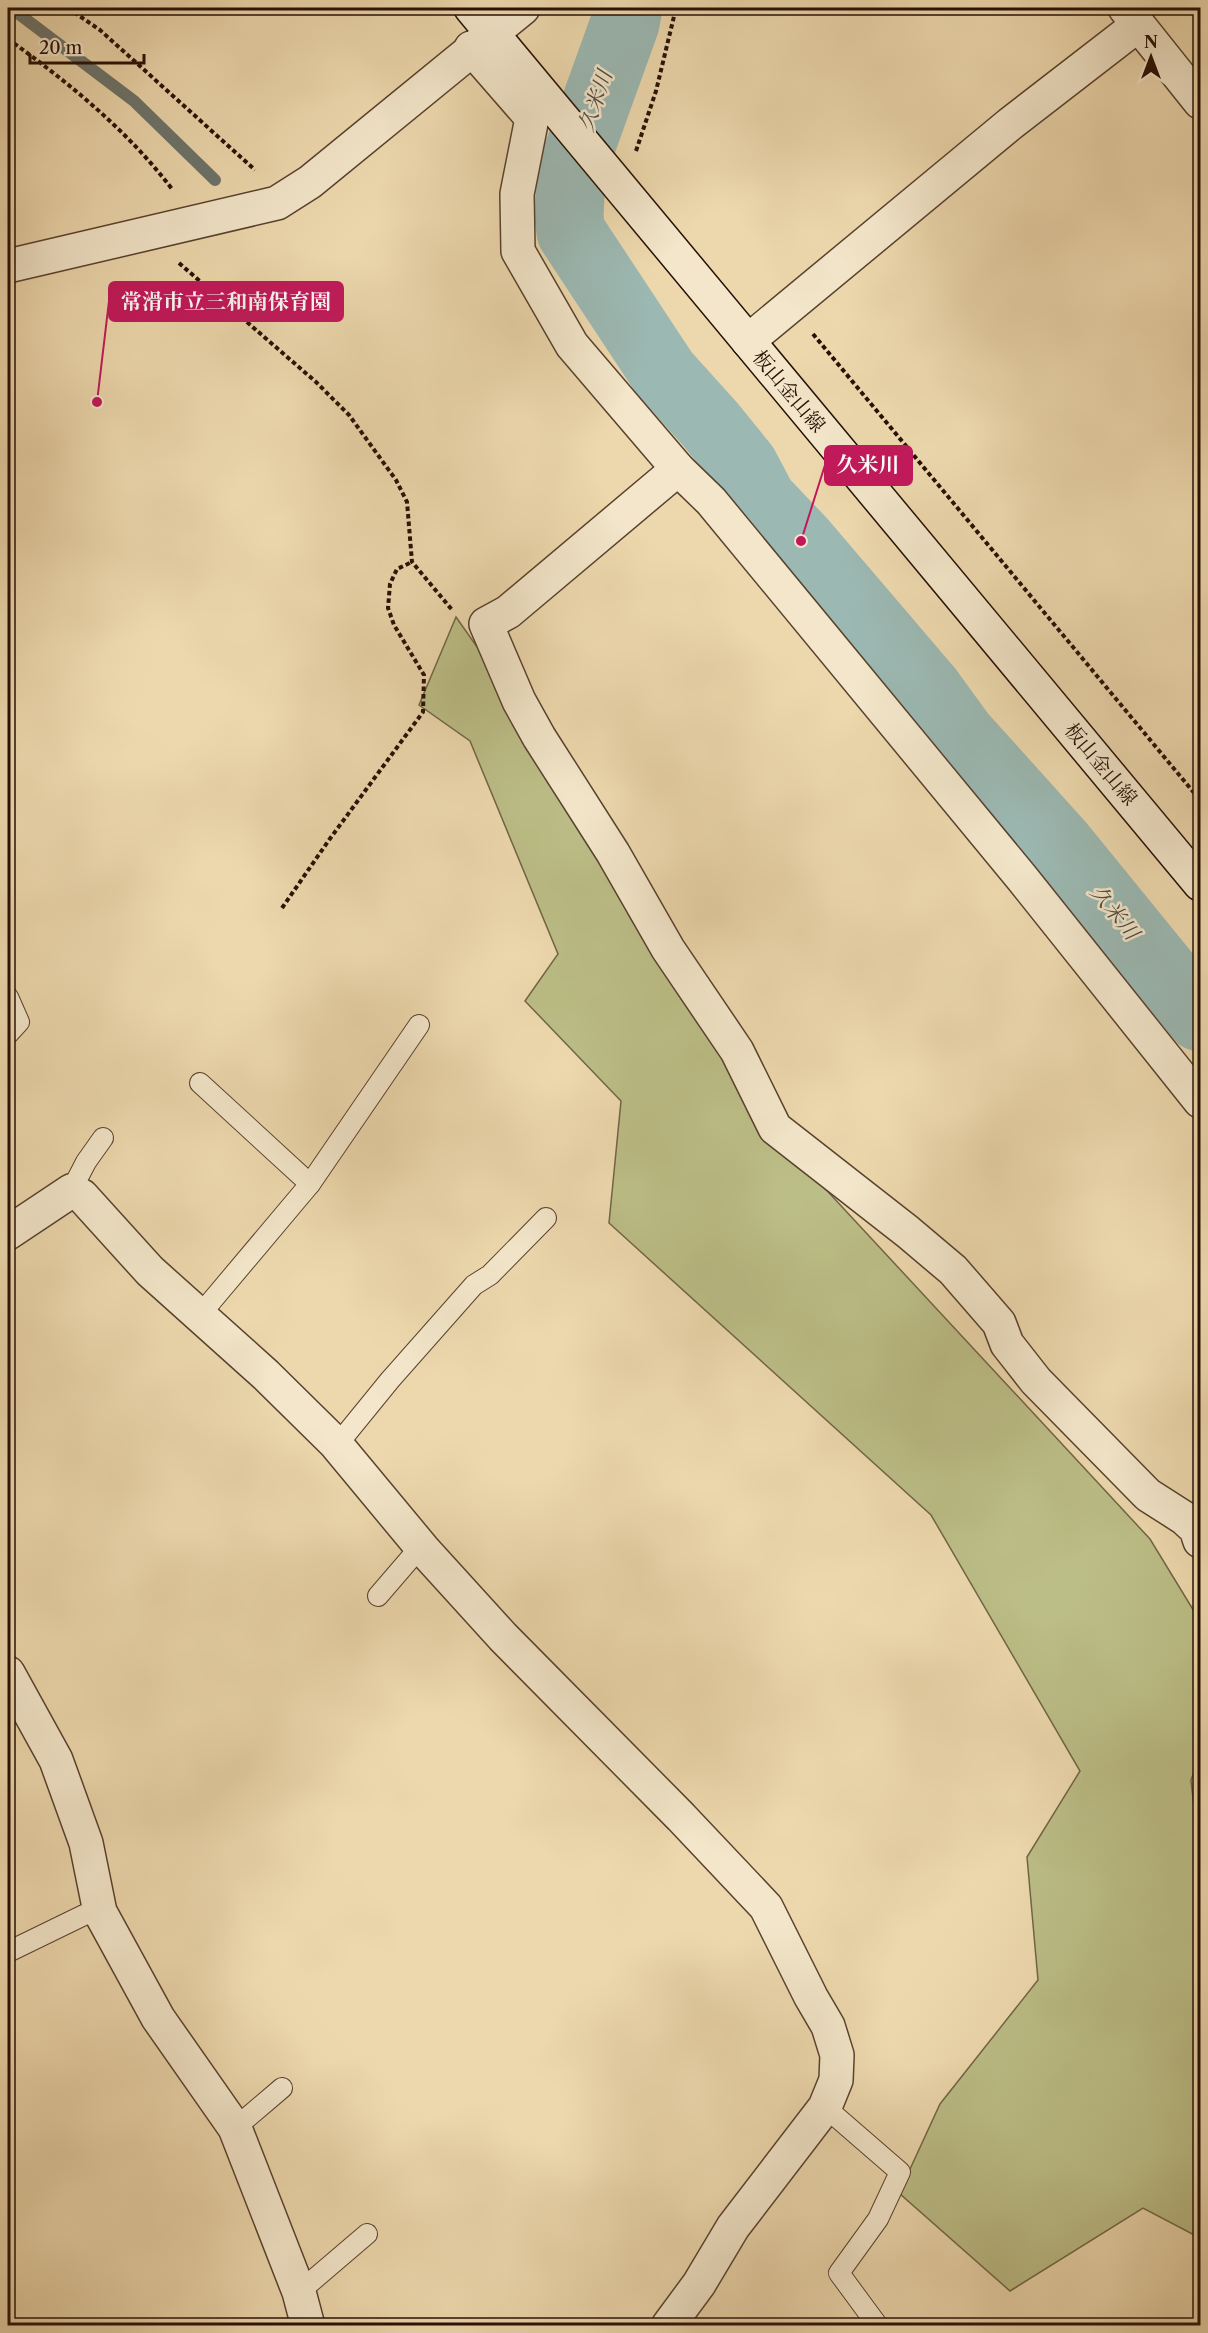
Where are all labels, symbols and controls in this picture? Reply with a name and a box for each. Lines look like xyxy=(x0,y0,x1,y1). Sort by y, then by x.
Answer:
scale bar xyxy=(30,27,144,65)
north arrow xyxy=(1121,27,1181,87)
text: N xyxy=(1144,32,1158,52)
text: 20 m xyxy=(39,37,83,59)
water label: 久米川 xyxy=(573,65,618,135)
callout: 常滑市立三和南保育園 xyxy=(109,282,343,321)
text: 常滑市立三和南保育園 xyxy=(121,289,331,314)
street label: 板山金山線 xyxy=(748,345,830,437)
callout: 久米川 xyxy=(825,446,912,485)
text: 久米川 xyxy=(837,452,900,477)
street label: 板山金山線 xyxy=(1060,718,1142,810)
water label: 久米川 xyxy=(1085,880,1146,946)

